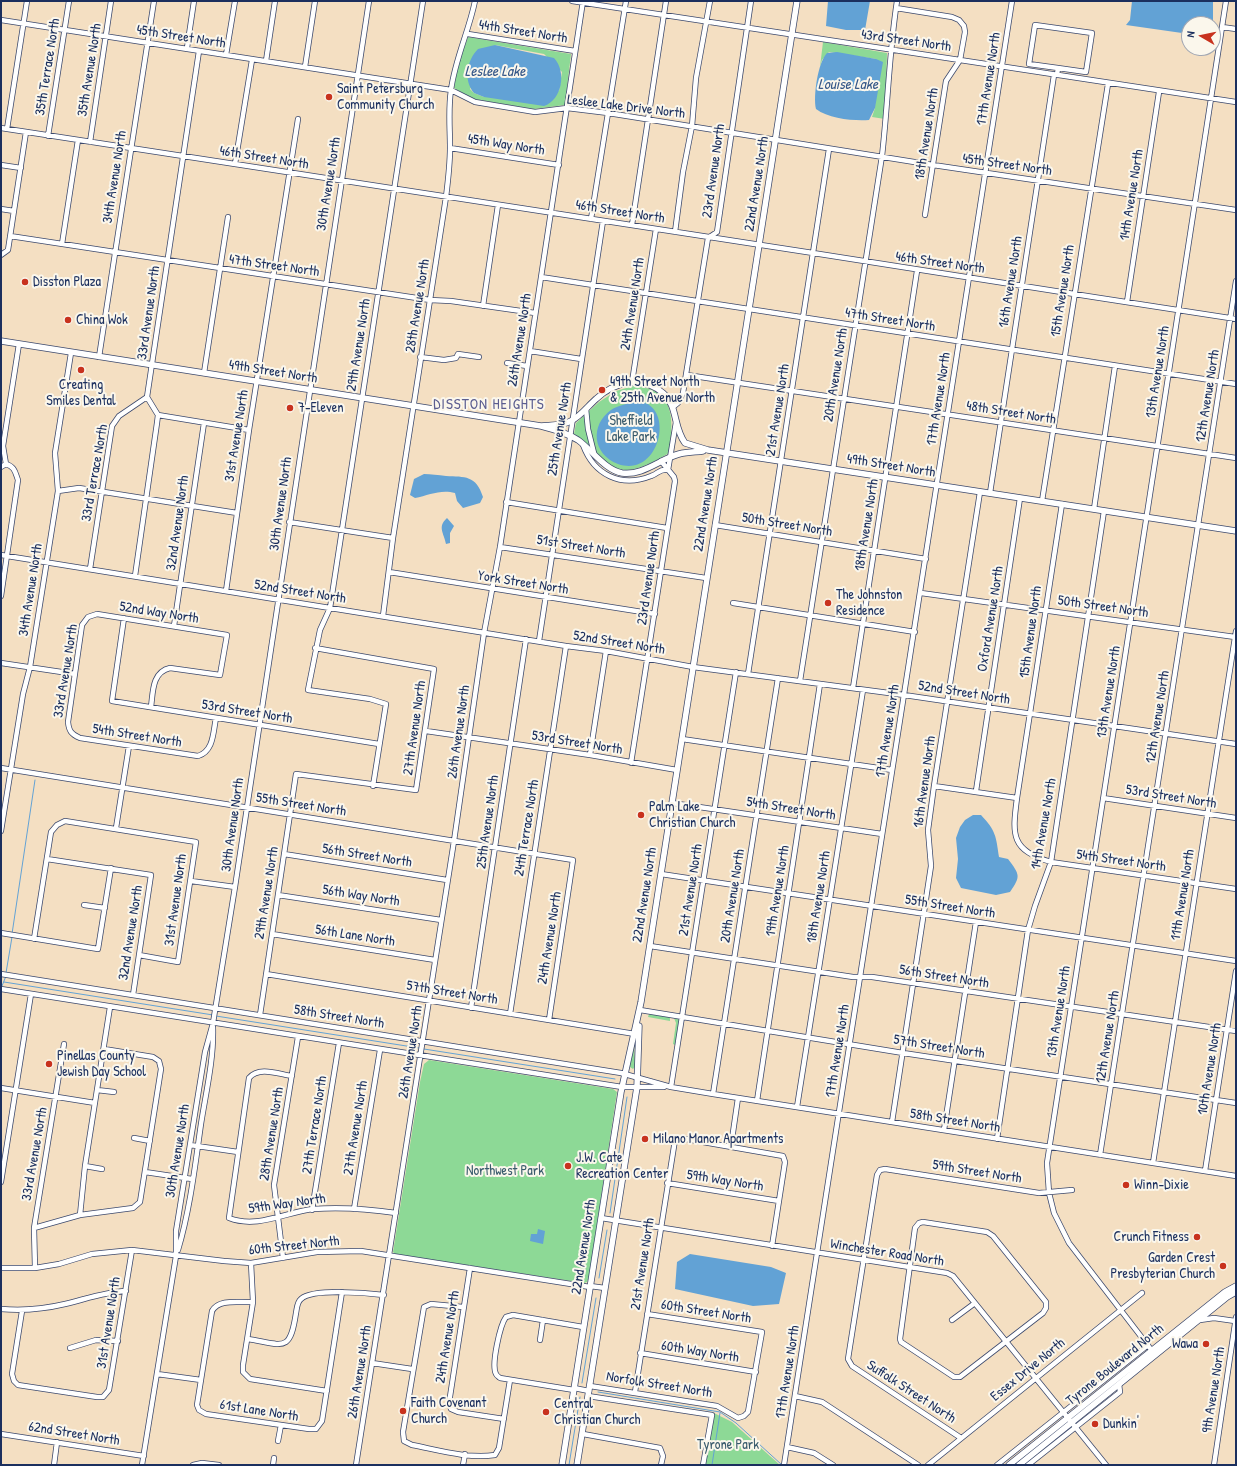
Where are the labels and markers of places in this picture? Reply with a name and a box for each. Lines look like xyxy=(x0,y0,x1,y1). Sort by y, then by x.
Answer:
place label: Saint Petersburg Community Church xyxy=(337,81,434,114)
marker: Saint Petersburg Community Church xyxy=(324,92,334,102)
place label: Disston Plaza xyxy=(33,274,101,290)
marker: Disston Plaza xyxy=(20,277,30,287)
place label: China Wok xyxy=(76,312,128,328)
marker: China Wok xyxy=(63,315,73,325)
marker: Creating Smiles Dental xyxy=(76,365,86,375)
place label: 49th Street North & 25th Avenue North xyxy=(610,374,715,406)
place label: Creating Smiles Dental xyxy=(46,377,116,410)
marker: 49th Street North & 25th Avenue North xyxy=(597,385,607,395)
place label: 7-Eleven xyxy=(298,400,344,416)
marker: 7-Eleven xyxy=(285,403,295,413)
place label: The Johnston Residence xyxy=(836,587,902,620)
marker: The Johnston Residence xyxy=(823,598,833,608)
place label: Palm Lake Christian Church xyxy=(649,799,735,832)
marker: Palm Lake Christian Church xyxy=(636,810,646,820)
place label: Pinellas County Jewish Day School xyxy=(57,1048,146,1080)
marker: Pinellas County Jewish Day School xyxy=(44,1059,54,1069)
place label: Milano Manor Apartments xyxy=(653,1131,783,1147)
marker: Milano Manor Apartments xyxy=(640,1134,650,1144)
place label: J.W. Cate Recreation Center xyxy=(576,1150,668,1182)
marker: J.W. Cate Recreation Center xyxy=(563,1161,573,1171)
place label: Winn-Dixie xyxy=(1134,1177,1189,1193)
marker: Winn-Dixie xyxy=(1121,1180,1131,1190)
place label: Crunch Fitness xyxy=(1114,1229,1189,1245)
marker: Crunch Fitness xyxy=(1192,1232,1202,1242)
place label: Garden Crest Presbyterian Church xyxy=(1110,1250,1215,1282)
marker: Garden Crest Presbyterian Church xyxy=(1218,1261,1228,1271)
place label: Wawa xyxy=(1172,1336,1198,1352)
marker: Wawa xyxy=(1201,1339,1211,1349)
place label: Faith Covenant Church xyxy=(411,1395,486,1428)
place label: Central Christian Church xyxy=(554,1396,640,1428)
marker: Faith Covenant Church xyxy=(398,1406,408,1416)
marker: Central Christian Church xyxy=(541,1407,551,1417)
place label: Dunkin' xyxy=(1103,1416,1139,1432)
marker: Dunkin' xyxy=(1090,1419,1100,1429)

